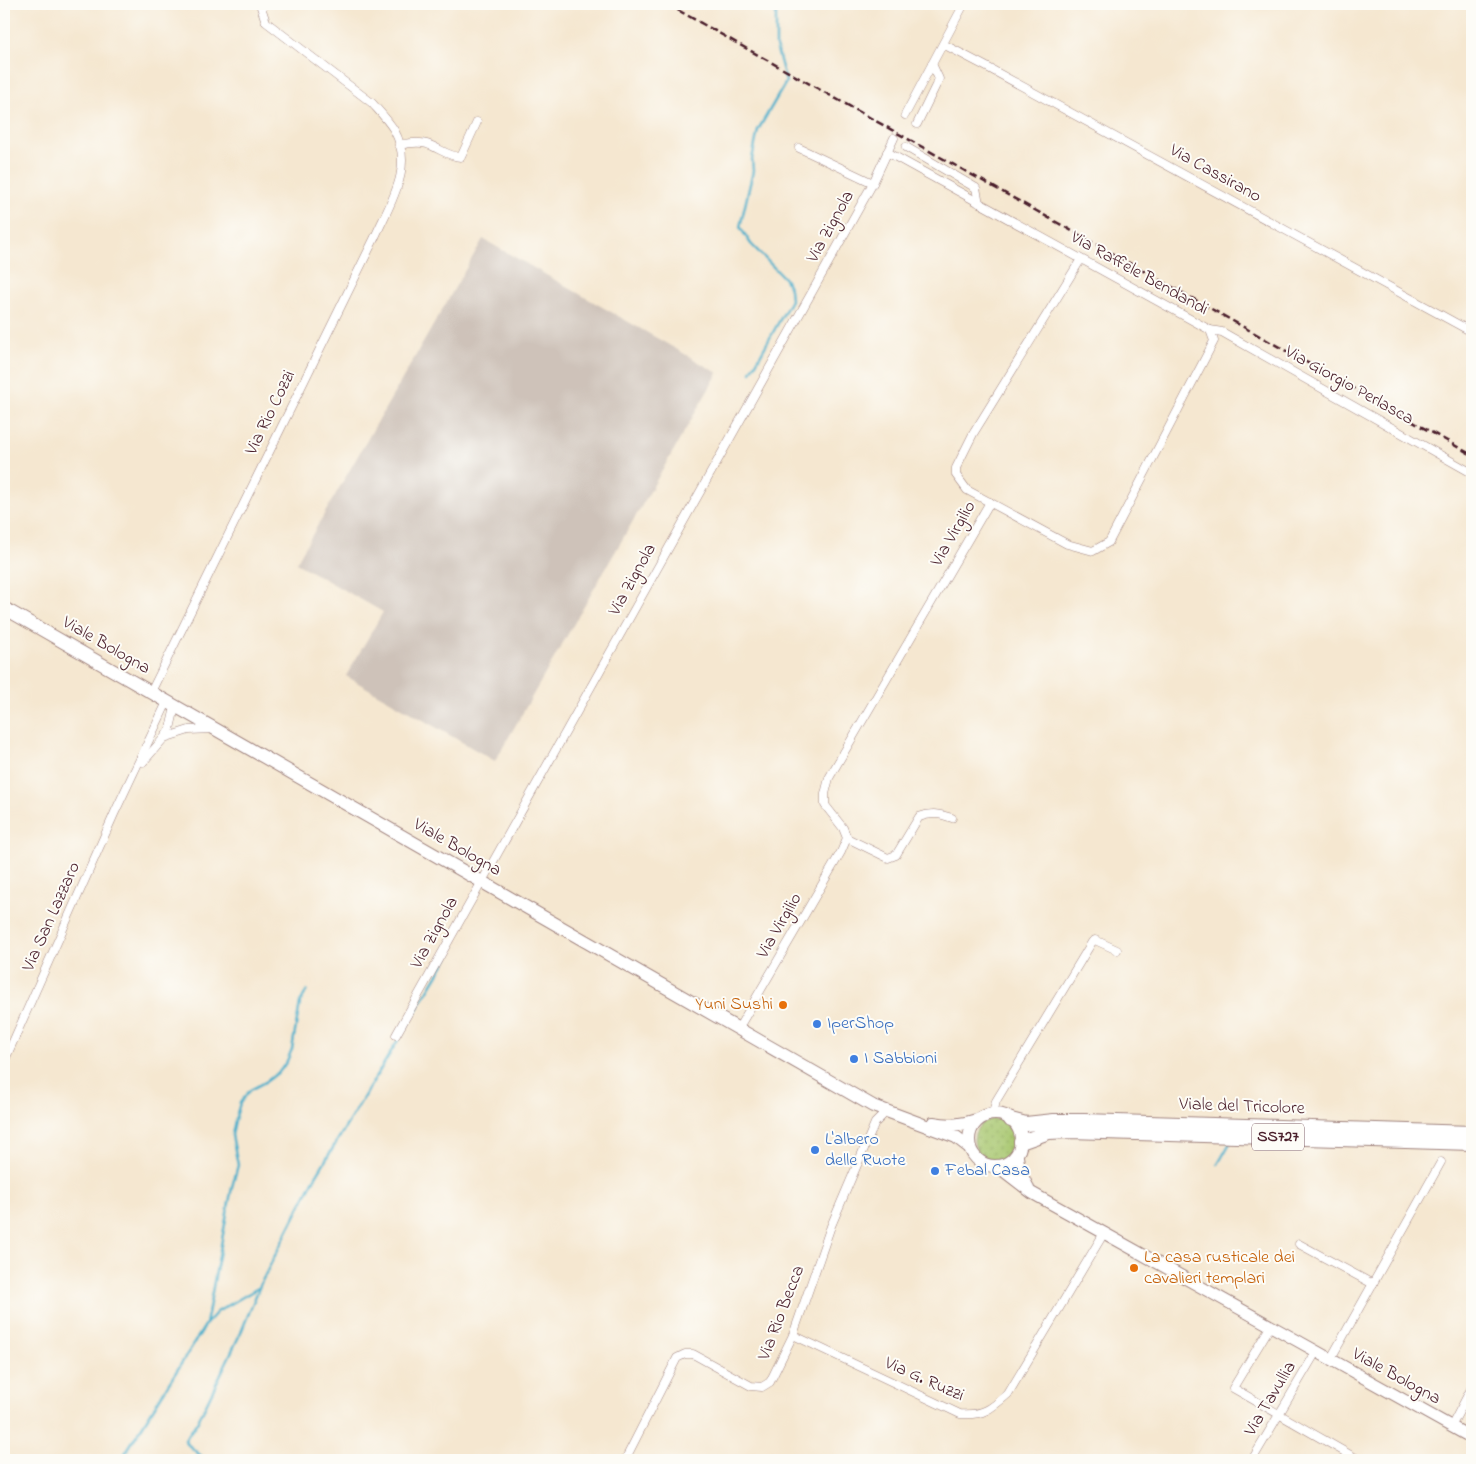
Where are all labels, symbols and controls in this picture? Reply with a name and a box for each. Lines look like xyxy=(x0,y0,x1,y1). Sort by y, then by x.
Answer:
street label: Via Cassirano xyxy=(1163,138,1266,210)
street label: Via Zignola xyxy=(800,186,862,269)
street label: Via Raffele Bendandi xyxy=(1064,225,1213,323)
street label: Via Giorgio Perlasca xyxy=(1278,339,1418,433)
street label: Via Rio Cozzi xyxy=(239,366,303,461)
street label: Via Virgilio xyxy=(924,496,984,573)
street label: Via Zignola xyxy=(602,539,664,622)
street label: Viale Bologna xyxy=(56,610,155,683)
street label: Viale Bologna xyxy=(407,812,506,885)
street label: Via San Lazzaro xyxy=(16,858,88,977)
street label: Via Virgilio xyxy=(750,888,810,965)
street label: Via Zignola xyxy=(404,892,466,975)
place label: Yuni Sushi xyxy=(695,992,773,1018)
marker: Yuni Sushi xyxy=(777,999,789,1011)
place label: IperShop xyxy=(827,1011,894,1037)
marker: IperShop xyxy=(811,1018,823,1030)
place label: I Sabbioni xyxy=(864,1046,937,1072)
marker: I Sabbioni xyxy=(848,1053,860,1065)
street label: Viale del Tricolore xyxy=(1178,1092,1306,1122)
road number: SS727 xyxy=(1252,1124,1304,1150)
place label: L'albero delle Ruote xyxy=(825,1127,906,1174)
marker: L'albero delle Ruote xyxy=(809,1144,821,1156)
place label: Febal Casa xyxy=(944,1158,1030,1184)
marker: Febal Casa xyxy=(929,1165,941,1177)
place label: La casa rusticale dei cavalieri templari xyxy=(1144,1245,1295,1292)
street label: Via Rio Becca xyxy=(752,1262,812,1365)
marker: La casa rusticale dei cavalieri templari xyxy=(1128,1262,1140,1274)
street label: Viale Bologna xyxy=(1346,1341,1445,1413)
street label: Via G. Ruzzi xyxy=(879,1350,968,1409)
street label: Via Tavullia xyxy=(1238,1357,1304,1442)

